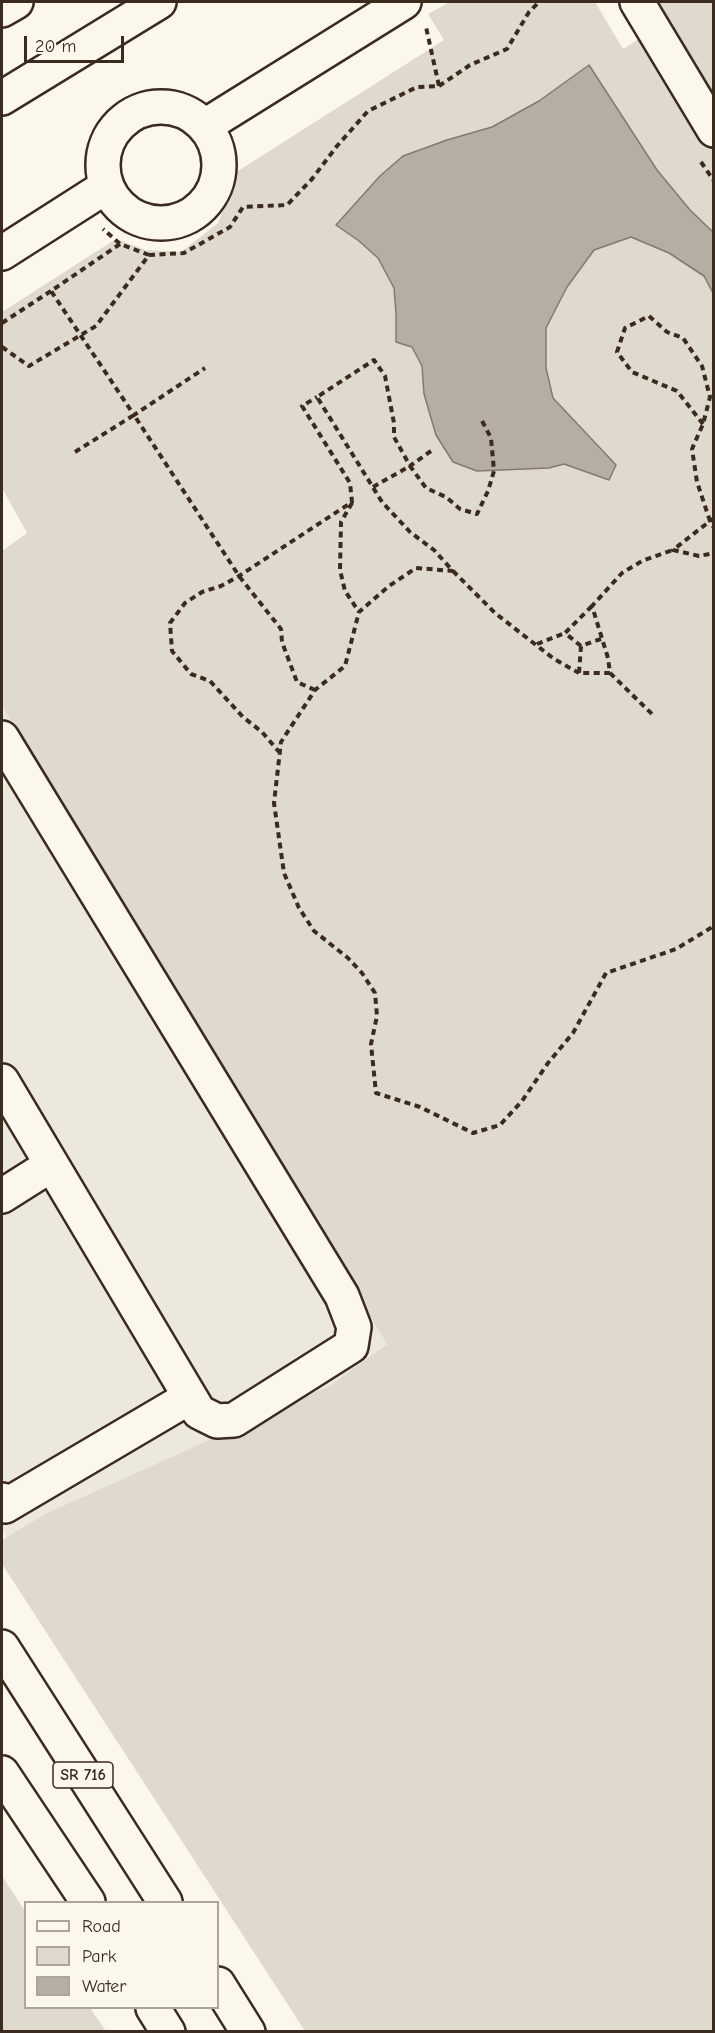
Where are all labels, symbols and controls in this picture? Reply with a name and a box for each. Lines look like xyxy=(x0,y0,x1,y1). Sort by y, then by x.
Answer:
scale bar xyxy=(27,24,128,62)
text: 20 m xyxy=(35,36,76,57)
road number: SR 716 xyxy=(53,1762,113,1788)
legend xyxy=(24,1901,219,2009)
text: Road xyxy=(82,1916,121,1937)
text: Park xyxy=(82,1946,116,1967)
text: Water xyxy=(82,1976,126,1997)

